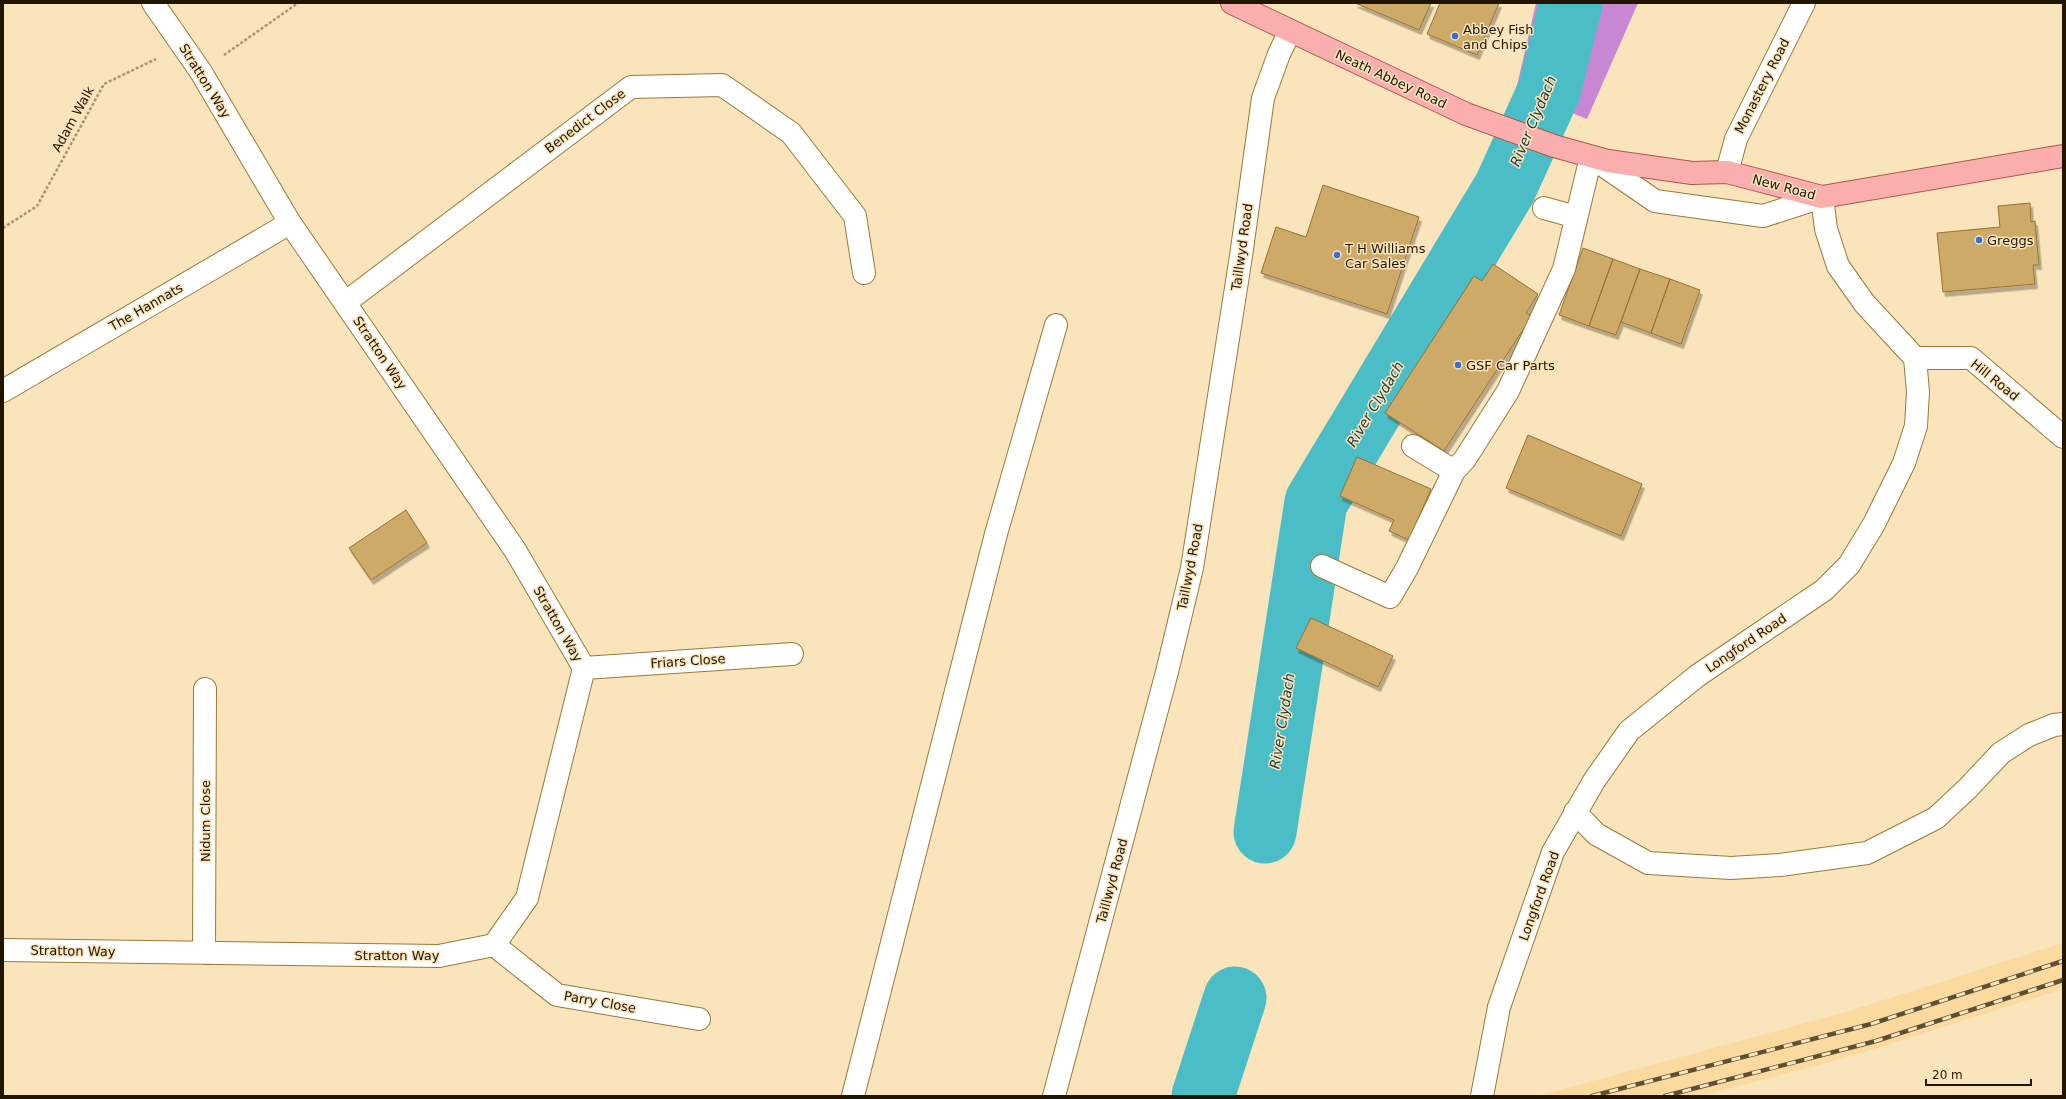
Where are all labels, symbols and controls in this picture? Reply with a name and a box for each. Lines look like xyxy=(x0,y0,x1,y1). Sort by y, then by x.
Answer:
place label: Abbey Fish and Chips xyxy=(1463,22,1533,52)
marker: Abbey Fish and Chips xyxy=(1450,31,1460,41)
street label: Monastery Road xyxy=(1731,36,1793,136)
street label: Stratton Way xyxy=(176,41,234,121)
street label: Neath Abbey Road xyxy=(1333,47,1449,111)
water label: River Clydach xyxy=(1507,73,1559,169)
street label: Adam Walk xyxy=(49,83,97,154)
street label: Benedict Close xyxy=(542,86,628,156)
street label: New Road xyxy=(1751,171,1817,203)
street label: Taillwyd Road xyxy=(1228,202,1256,293)
place label: Greggs xyxy=(1987,233,2034,248)
marker: Greggs xyxy=(1974,235,1984,245)
place label: T H Williams Car Sales xyxy=(1344,241,1426,271)
marker: T H Williams Car Sales xyxy=(1332,250,1342,260)
street label: The Hannats xyxy=(106,280,186,335)
street label: Stratton Way xyxy=(350,314,410,393)
street label: Hill Road xyxy=(1968,356,2022,404)
water label: River Clydach xyxy=(1343,358,1407,450)
place label: GSF Car Parts xyxy=(1466,358,1555,373)
marker: GSF Car Parts xyxy=(1453,360,1463,370)
street label: Taillwyd Road xyxy=(1174,522,1206,613)
street label: Stratton Way xyxy=(530,583,586,665)
street label: Longford Road xyxy=(1703,610,1789,676)
street label: Friars Close xyxy=(650,651,726,671)
water label: River Clydach xyxy=(1267,672,1297,770)
street label: Nidum Close xyxy=(198,780,213,862)
street label: Taillwyd Road xyxy=(1093,837,1131,926)
street label: Longford Road xyxy=(1516,849,1562,943)
street label: Stratton Way xyxy=(30,943,116,959)
street label: Stratton Way xyxy=(355,948,440,963)
street label: Parry Close xyxy=(563,988,637,1016)
scale bar xyxy=(1926,1061,2031,1087)
text: 20 m xyxy=(1932,1068,1963,1082)

